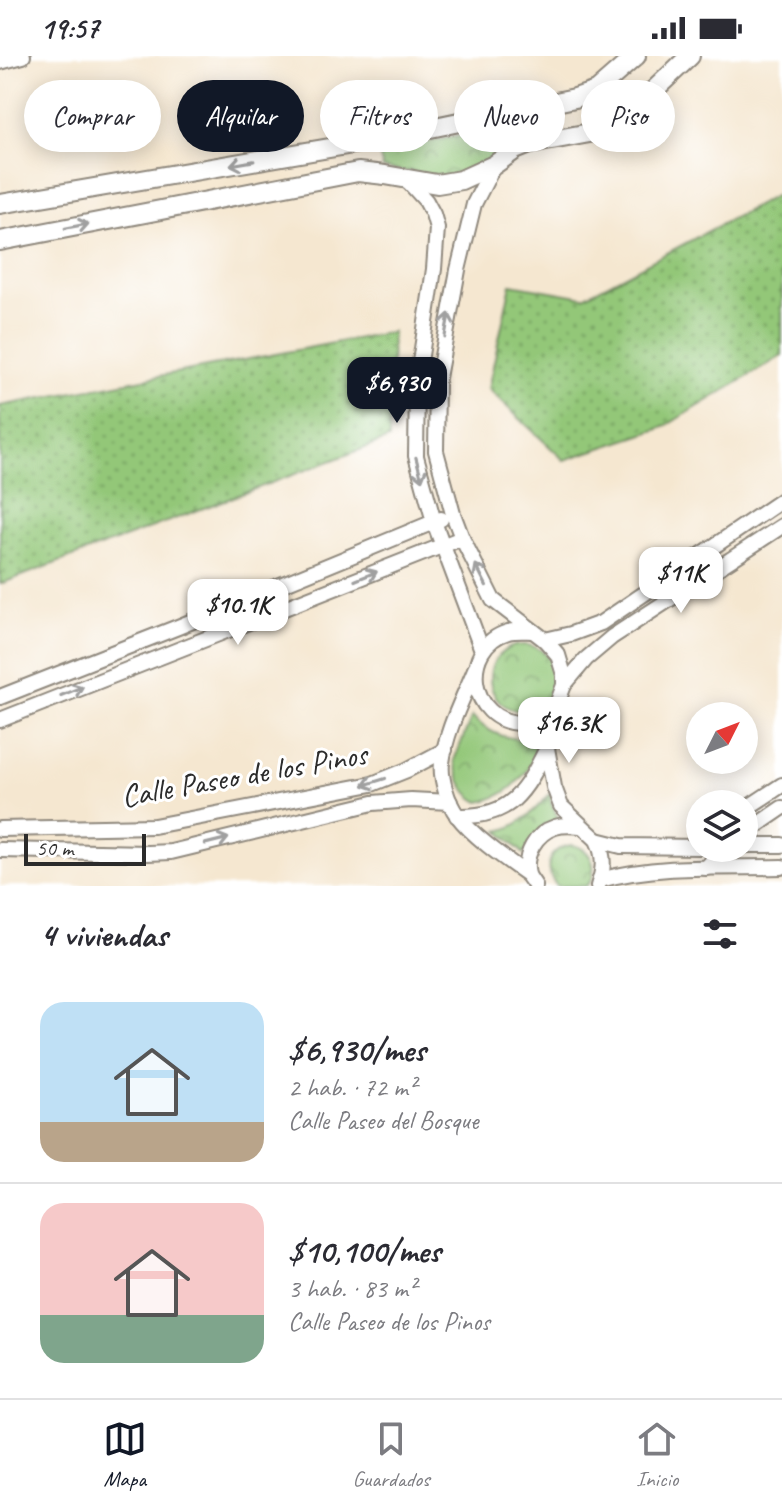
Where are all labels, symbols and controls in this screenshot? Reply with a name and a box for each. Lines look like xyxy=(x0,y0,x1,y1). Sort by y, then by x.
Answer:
text: 19:57 xyxy=(40,9,99,47)
chip: Comprar xyxy=(24,80,161,152)
chip: Alquilar xyxy=(177,80,304,152)
chip: Filtros xyxy=(320,80,438,152)
chip: Nuevo xyxy=(454,80,565,152)
chip: Piso xyxy=(581,80,675,152)
one-way arrow xyxy=(230,156,255,171)
one-way arrow xyxy=(63,218,89,233)
one-way arrow xyxy=(441,313,456,338)
pin: $6,930 xyxy=(332,357,462,425)
text: $6,930 xyxy=(365,366,429,399)
one-way arrow xyxy=(413,456,428,482)
pin: $11K xyxy=(634,547,728,615)
text: $11K xyxy=(657,556,705,589)
one-way arrow xyxy=(473,564,488,588)
one-way arrow xyxy=(353,567,378,582)
pin: $10.1K xyxy=(173,579,303,647)
text: $10.1K xyxy=(205,588,271,621)
one-way arrow xyxy=(59,683,84,698)
pin: $16.3K xyxy=(504,697,634,765)
north arrow xyxy=(686,702,758,774)
map controls xyxy=(686,702,758,862)
text: $16.3K xyxy=(536,706,602,739)
street label: Calle Paseo de los Pinos xyxy=(118,733,372,817)
one-way arrow xyxy=(361,775,387,790)
button: layers xyxy=(686,790,758,862)
scale bar xyxy=(24,830,146,866)
one-way arrow xyxy=(203,832,229,847)
text: 50 m xyxy=(36,834,73,862)
icon: filters xyxy=(698,912,742,956)
text: 4 viviendas xyxy=(40,913,167,956)
text: $6,930/mes xyxy=(288,1028,425,1071)
icon: home xyxy=(104,1034,200,1130)
text: 2 hab. · 72 m² xyxy=(288,1071,416,1104)
text: Calle Paseo del Bosque xyxy=(288,1104,478,1137)
text: $10,100/mes xyxy=(288,1229,440,1272)
icon: home xyxy=(104,1235,200,1331)
text: 3 hab. · 83 m² xyxy=(288,1272,416,1305)
text: Calle Paseo de los Pinos xyxy=(288,1305,490,1338)
tab: Mapa xyxy=(103,1417,147,1493)
tab: Guardados xyxy=(352,1417,430,1493)
tab: Inicio xyxy=(635,1417,679,1493)

